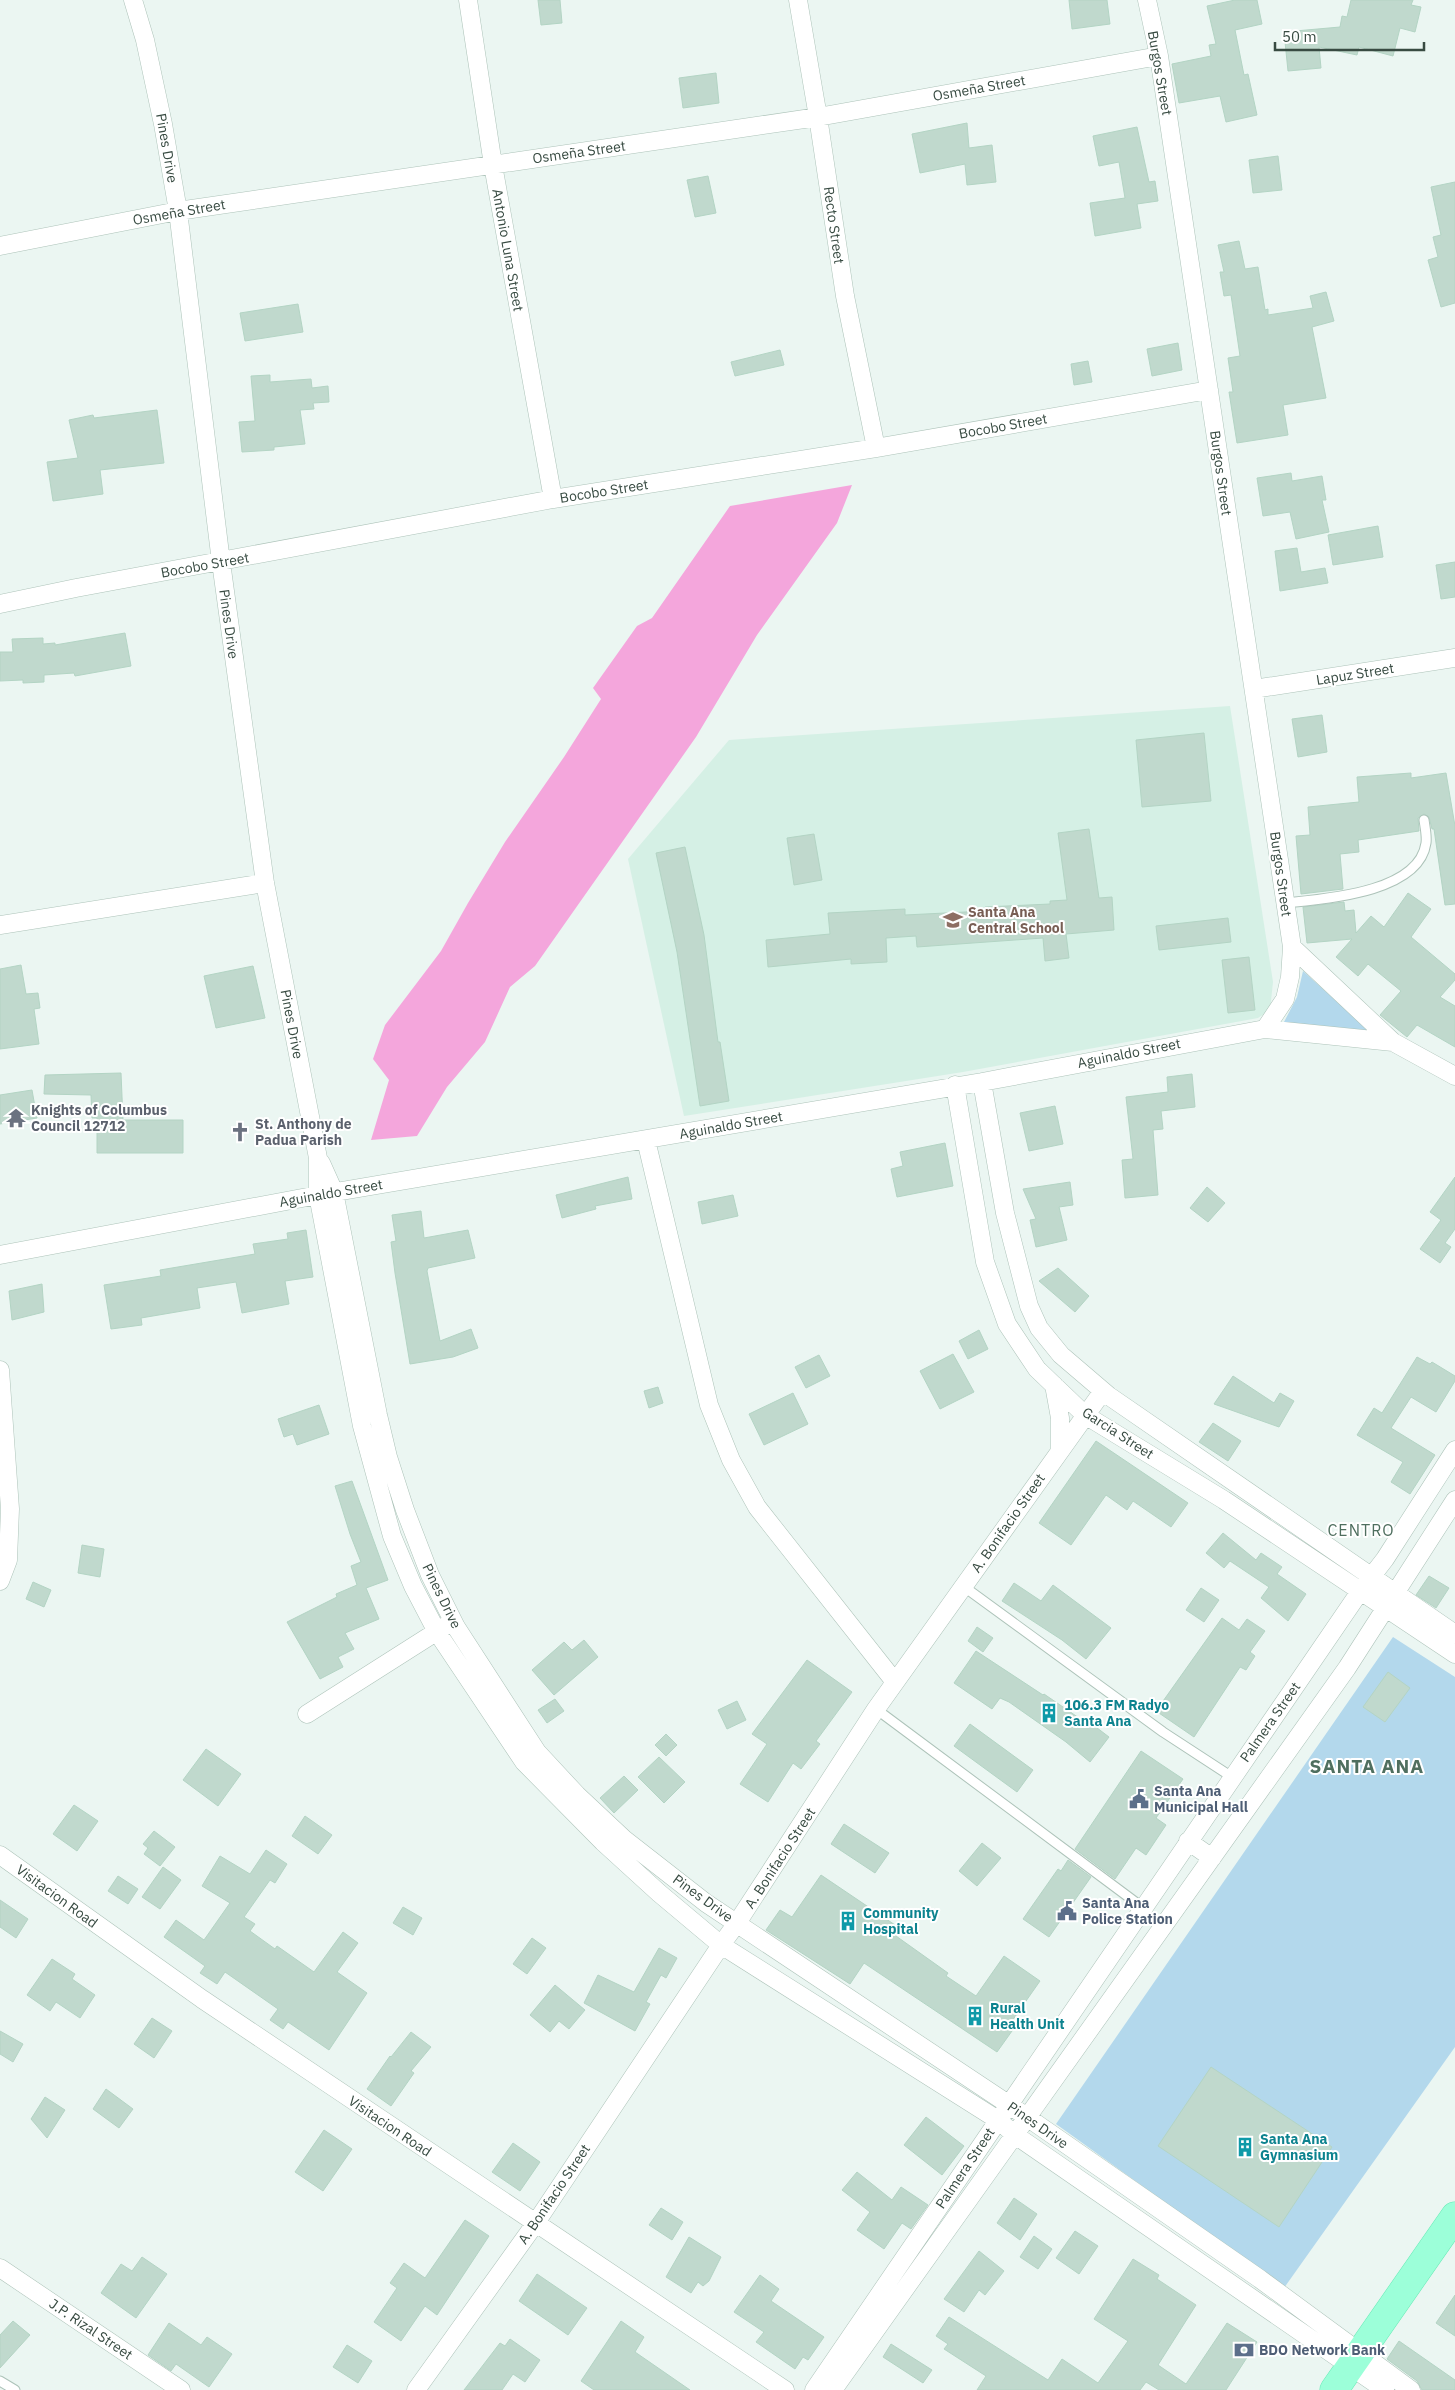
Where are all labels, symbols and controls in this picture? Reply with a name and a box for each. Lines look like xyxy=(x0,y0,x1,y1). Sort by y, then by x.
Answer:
scale bar xyxy=(1275,20,1424,52)
text: 50 m xyxy=(1282,27,1317,46)
street label: Burgos Street xyxy=(1144,29,1176,117)
street label: Osmeña Street xyxy=(931,71,1027,105)
street label: Pines Drive xyxy=(152,112,182,184)
street label: Osmeña Street xyxy=(531,137,627,167)
street label: Recto Street xyxy=(820,185,848,265)
street label: Antonio Luna Street xyxy=(488,187,528,313)
street label: Osmeña Street xyxy=(131,195,227,229)
street label: Bocobo Street xyxy=(957,409,1049,443)
street label: Burgos Street xyxy=(1206,429,1236,517)
street label: Bocobo Street xyxy=(558,475,650,507)
street label: Bocobo Street xyxy=(159,548,251,582)
street label: Pines Drive xyxy=(215,588,243,660)
street label: Lapuz Street xyxy=(1315,659,1395,689)
street label: Burgos Street xyxy=(1266,830,1296,918)
place label: Santa Ana Central School xyxy=(968,903,1064,937)
school or university icon: Santa Ana Central School xyxy=(942,909,964,931)
street label: Pines Drive xyxy=(276,988,308,1060)
street label: Aguinaldo Street xyxy=(1076,1034,1182,1072)
place label: Knights of Columbus Council 12712 xyxy=(31,1101,167,1135)
temple icon: Knights of Columbus Council 12712 xyxy=(5,1107,27,1129)
street label: Aguinaldo Street xyxy=(678,1107,784,1143)
place label: St. Anthony de Padua Parish xyxy=(255,1115,352,1149)
church icon: St. Anthony de Padua Parish xyxy=(229,1121,251,1143)
street label: Aguinaldo Street xyxy=(278,1175,384,1211)
street label: Garcia Street xyxy=(1079,1403,1157,1463)
street label: A. Bonifacio Street xyxy=(967,1470,1049,1576)
district label: CENTRO xyxy=(1327,1520,1395,1540)
street label: Pines Drive xyxy=(419,1560,466,1632)
street label: Palmera Street xyxy=(1236,1678,1304,1766)
place label: 106.3 FM Radyo Santa Ana xyxy=(1064,1696,1169,1730)
building icon: 106.3 FM Radyo Santa Ana xyxy=(1038,1702,1060,1724)
district label: SANTA ANA xyxy=(1310,1754,1424,1778)
place label: Santa Ana Municipal Hall xyxy=(1154,1782,1248,1816)
public building icon: Santa Ana Municipal Hall xyxy=(1128,1788,1150,1810)
street label: A. Bonifacio Street xyxy=(741,1804,819,1912)
street label: Visitacion Road xyxy=(13,1860,101,1932)
street label: Pines Drive xyxy=(669,1870,737,1926)
place label: Santa Ana Police Station xyxy=(1082,1894,1173,1928)
public building icon: Santa Ana Police Station xyxy=(1056,1900,1078,1922)
place label: Community Hospital xyxy=(863,1904,939,1938)
building icon: Community Hospital xyxy=(837,1910,859,1932)
place label: Rural Health Unit xyxy=(990,1999,1065,2033)
building icon: Rural Health Unit xyxy=(964,2005,986,2027)
street label: Visitacion Road xyxy=(345,2092,435,2160)
street label: Pines Drive xyxy=(1004,2097,1072,2153)
street label: Palmera Street xyxy=(931,2124,999,2212)
place label: Santa Ana Gymnasium xyxy=(1260,2130,1338,2164)
building icon: Santa Ana Gymnasium xyxy=(1234,2136,1256,2158)
street label: A. Bonifacio Street xyxy=(514,2140,594,2247)
street label: J.P. Rizal Street xyxy=(46,2294,136,2364)
bank icon: BDO Network Bank xyxy=(1233,2339,1255,2361)
place label: BDO Network Bank xyxy=(1259,2341,1386,2359)

